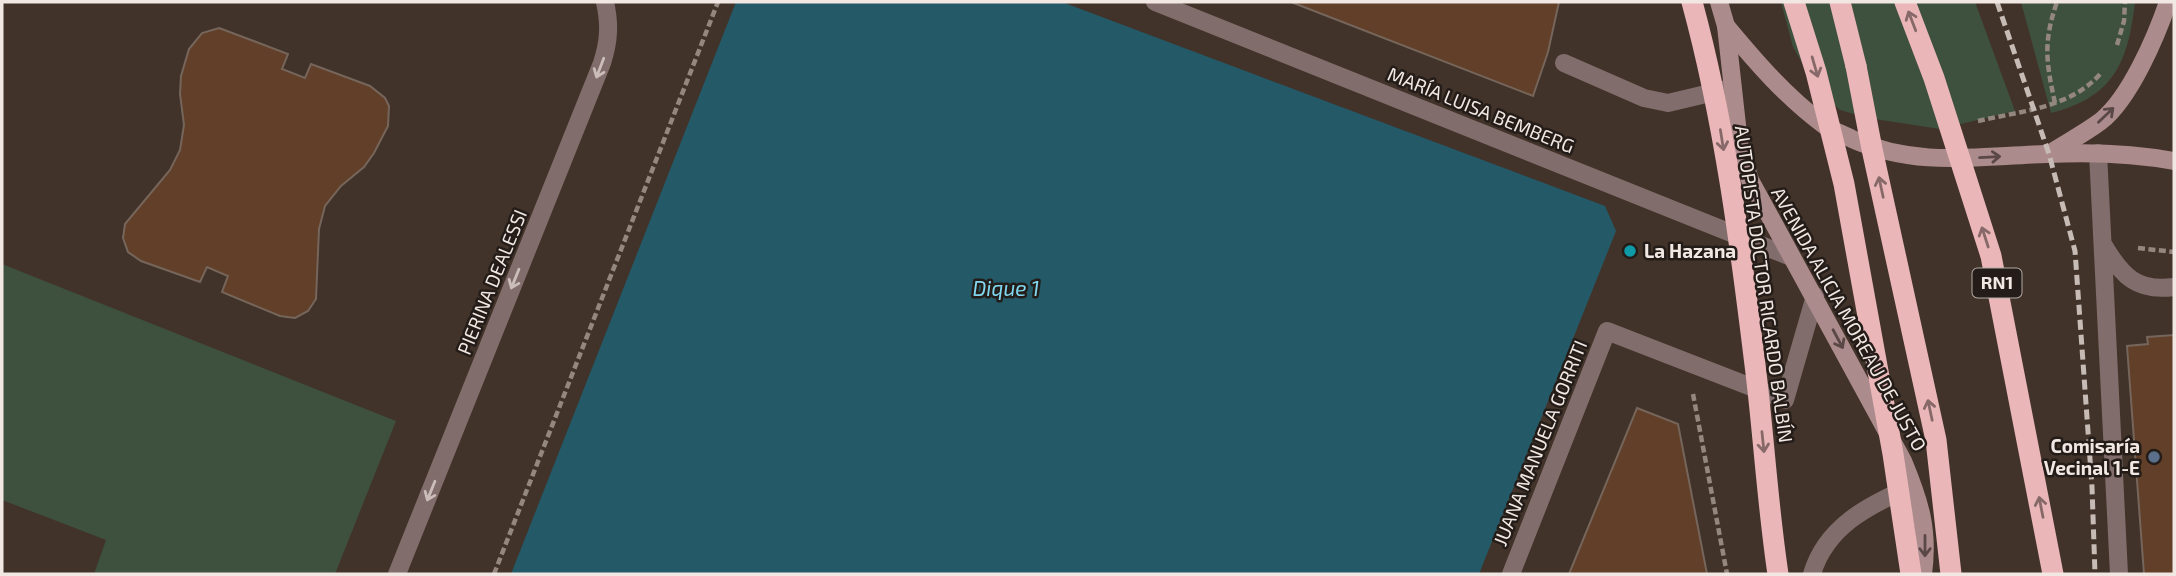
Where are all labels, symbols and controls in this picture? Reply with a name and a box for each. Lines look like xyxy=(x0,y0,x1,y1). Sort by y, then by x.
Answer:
one-way arrow xyxy=(1905,11,1917,32)
one-way arrow xyxy=(1809,56,1822,78)
one-way arrow xyxy=(592,57,605,78)
street label: MARÍA LUISA BEMBERG xyxy=(1384,62,1578,158)
one-way arrow xyxy=(2097,107,2114,124)
street label: AUTOPISTA DOCTOR RICARDO BALBÍN xyxy=(1731,124,1798,444)
one-way arrow xyxy=(1716,128,1729,151)
one-way arrow xyxy=(1979,150,2002,163)
one-way arrow xyxy=(1873,176,1887,199)
street label: AVENIDA ALICIA MOREAU DE JUSTO xyxy=(1767,183,1932,455)
street label: PIERINA DEALESSI xyxy=(452,206,531,358)
one-way arrow xyxy=(1977,226,1990,248)
place label: La Hazana xyxy=(1644,239,1736,262)
marker: La Hazana xyxy=(1622,243,1638,259)
one-way arrow xyxy=(508,268,521,290)
road number: RN1 xyxy=(1972,268,2022,298)
water label: Dique 1 xyxy=(972,275,1040,300)
one-way arrow xyxy=(1832,328,1845,349)
street label: JUANA MANUELA GORRITI xyxy=(1488,337,1591,549)
one-way arrow xyxy=(1922,399,1935,421)
one-way arrow xyxy=(1756,430,1769,452)
place label: Comisaría Vecinal 1-E xyxy=(2044,434,2140,479)
marker: Comisaría Vecinal 1-E xyxy=(2146,449,2162,465)
one-way arrow xyxy=(423,479,436,501)
one-way arrow xyxy=(2033,496,2047,519)
one-way arrow xyxy=(1918,535,1932,558)

